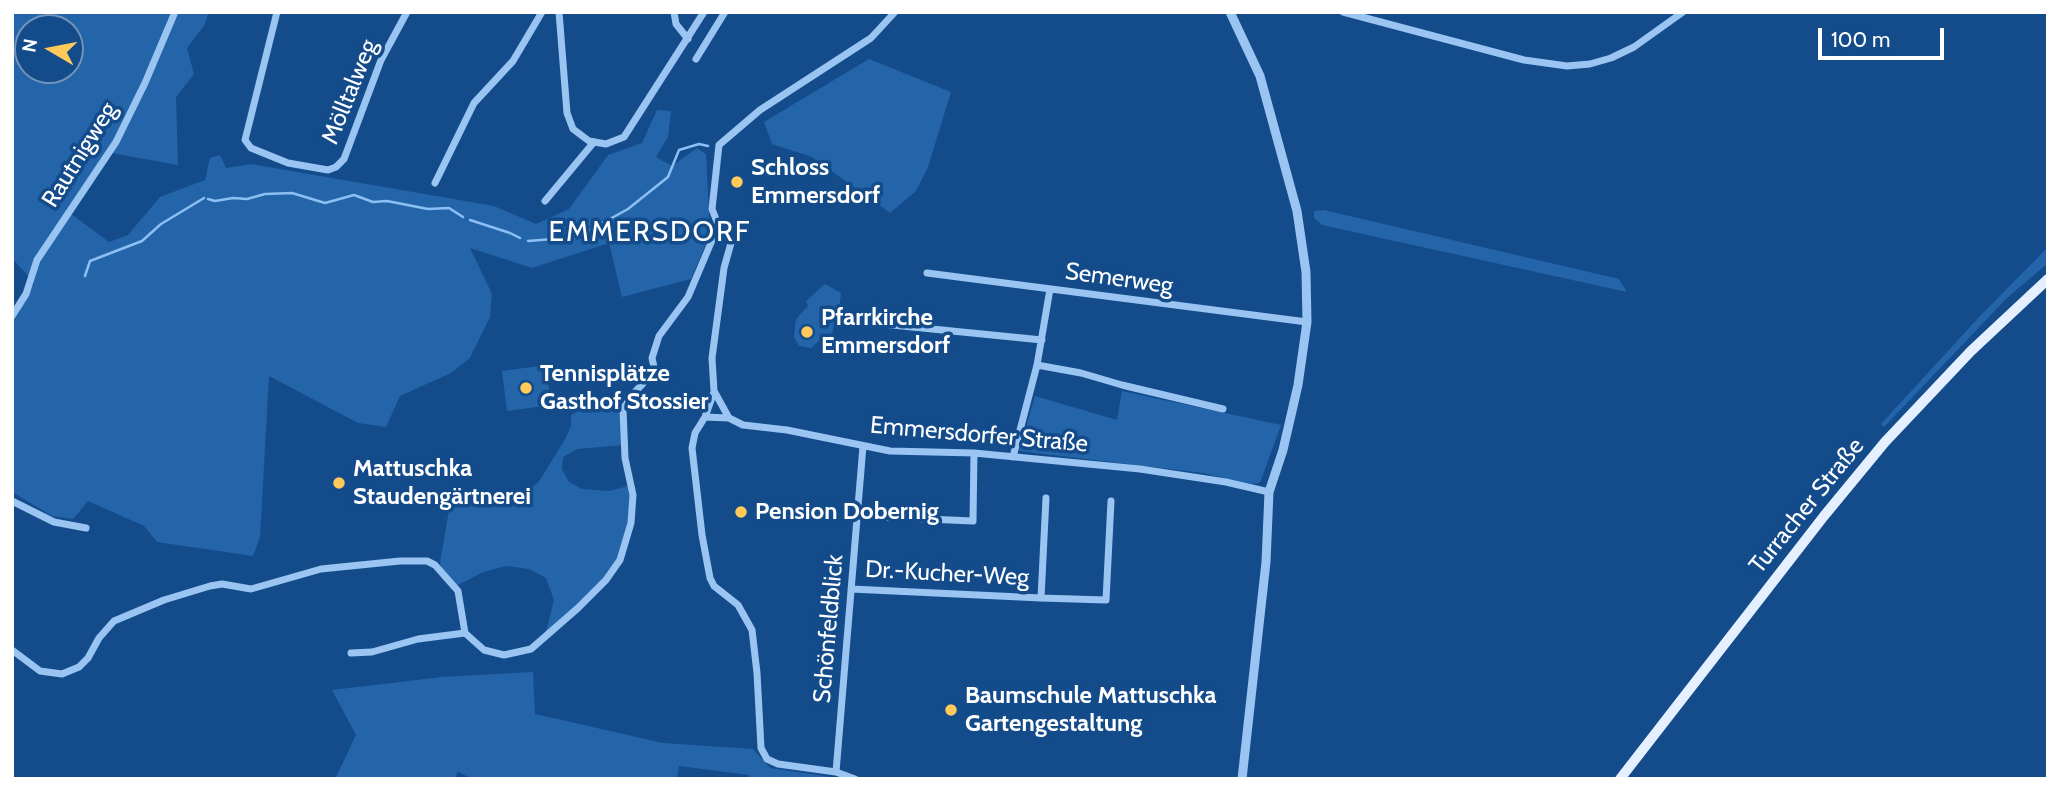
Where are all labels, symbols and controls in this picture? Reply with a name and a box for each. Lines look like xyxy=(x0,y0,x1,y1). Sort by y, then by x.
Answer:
north arrow xyxy=(14,14,84,84)
scale bar xyxy=(1822,14,1948,58)
text: 100 m xyxy=(1831,27,1890,52)
street label: Mölltalweg xyxy=(316,35,384,149)
text: N xyxy=(17,37,42,54)
street label: Rautnigweg xyxy=(36,97,124,213)
place label: Schloss Emmersdorf xyxy=(751,154,880,210)
marker: Schloss Emmersdorf xyxy=(729,174,745,190)
district label: EMMERSDORF xyxy=(550,216,750,250)
street label: Semerweg xyxy=(1063,257,1175,301)
place label: Pfarrkirche Emmersdorf xyxy=(821,304,950,360)
marker: Pfarrkirche Emmersdorf xyxy=(799,324,815,340)
place label: Tennisplätze Gasthof Stossier xyxy=(540,360,709,416)
marker: Tennisplätze Gasthof Stossier xyxy=(518,380,534,396)
street label: Emmersdorfer Straße xyxy=(869,411,1089,459)
street label: Turracher Straße xyxy=(1744,433,1870,579)
place label: Mattuschka Staudengärtnerei xyxy=(353,455,531,511)
marker: Mattuschka Staudengärtnerei xyxy=(331,475,347,491)
place label: Pension Dobernig xyxy=(755,498,939,526)
marker: Pension Dobernig xyxy=(733,504,749,520)
street label: Schönfeldblick xyxy=(808,554,850,704)
street label: Dr.-Kucher-Weg xyxy=(864,555,1030,593)
place label: Baumschule Mattuschka Gartengestaltung xyxy=(965,682,1217,738)
marker: Baumschule Mattuschka Gartengestaltung xyxy=(943,702,959,718)

